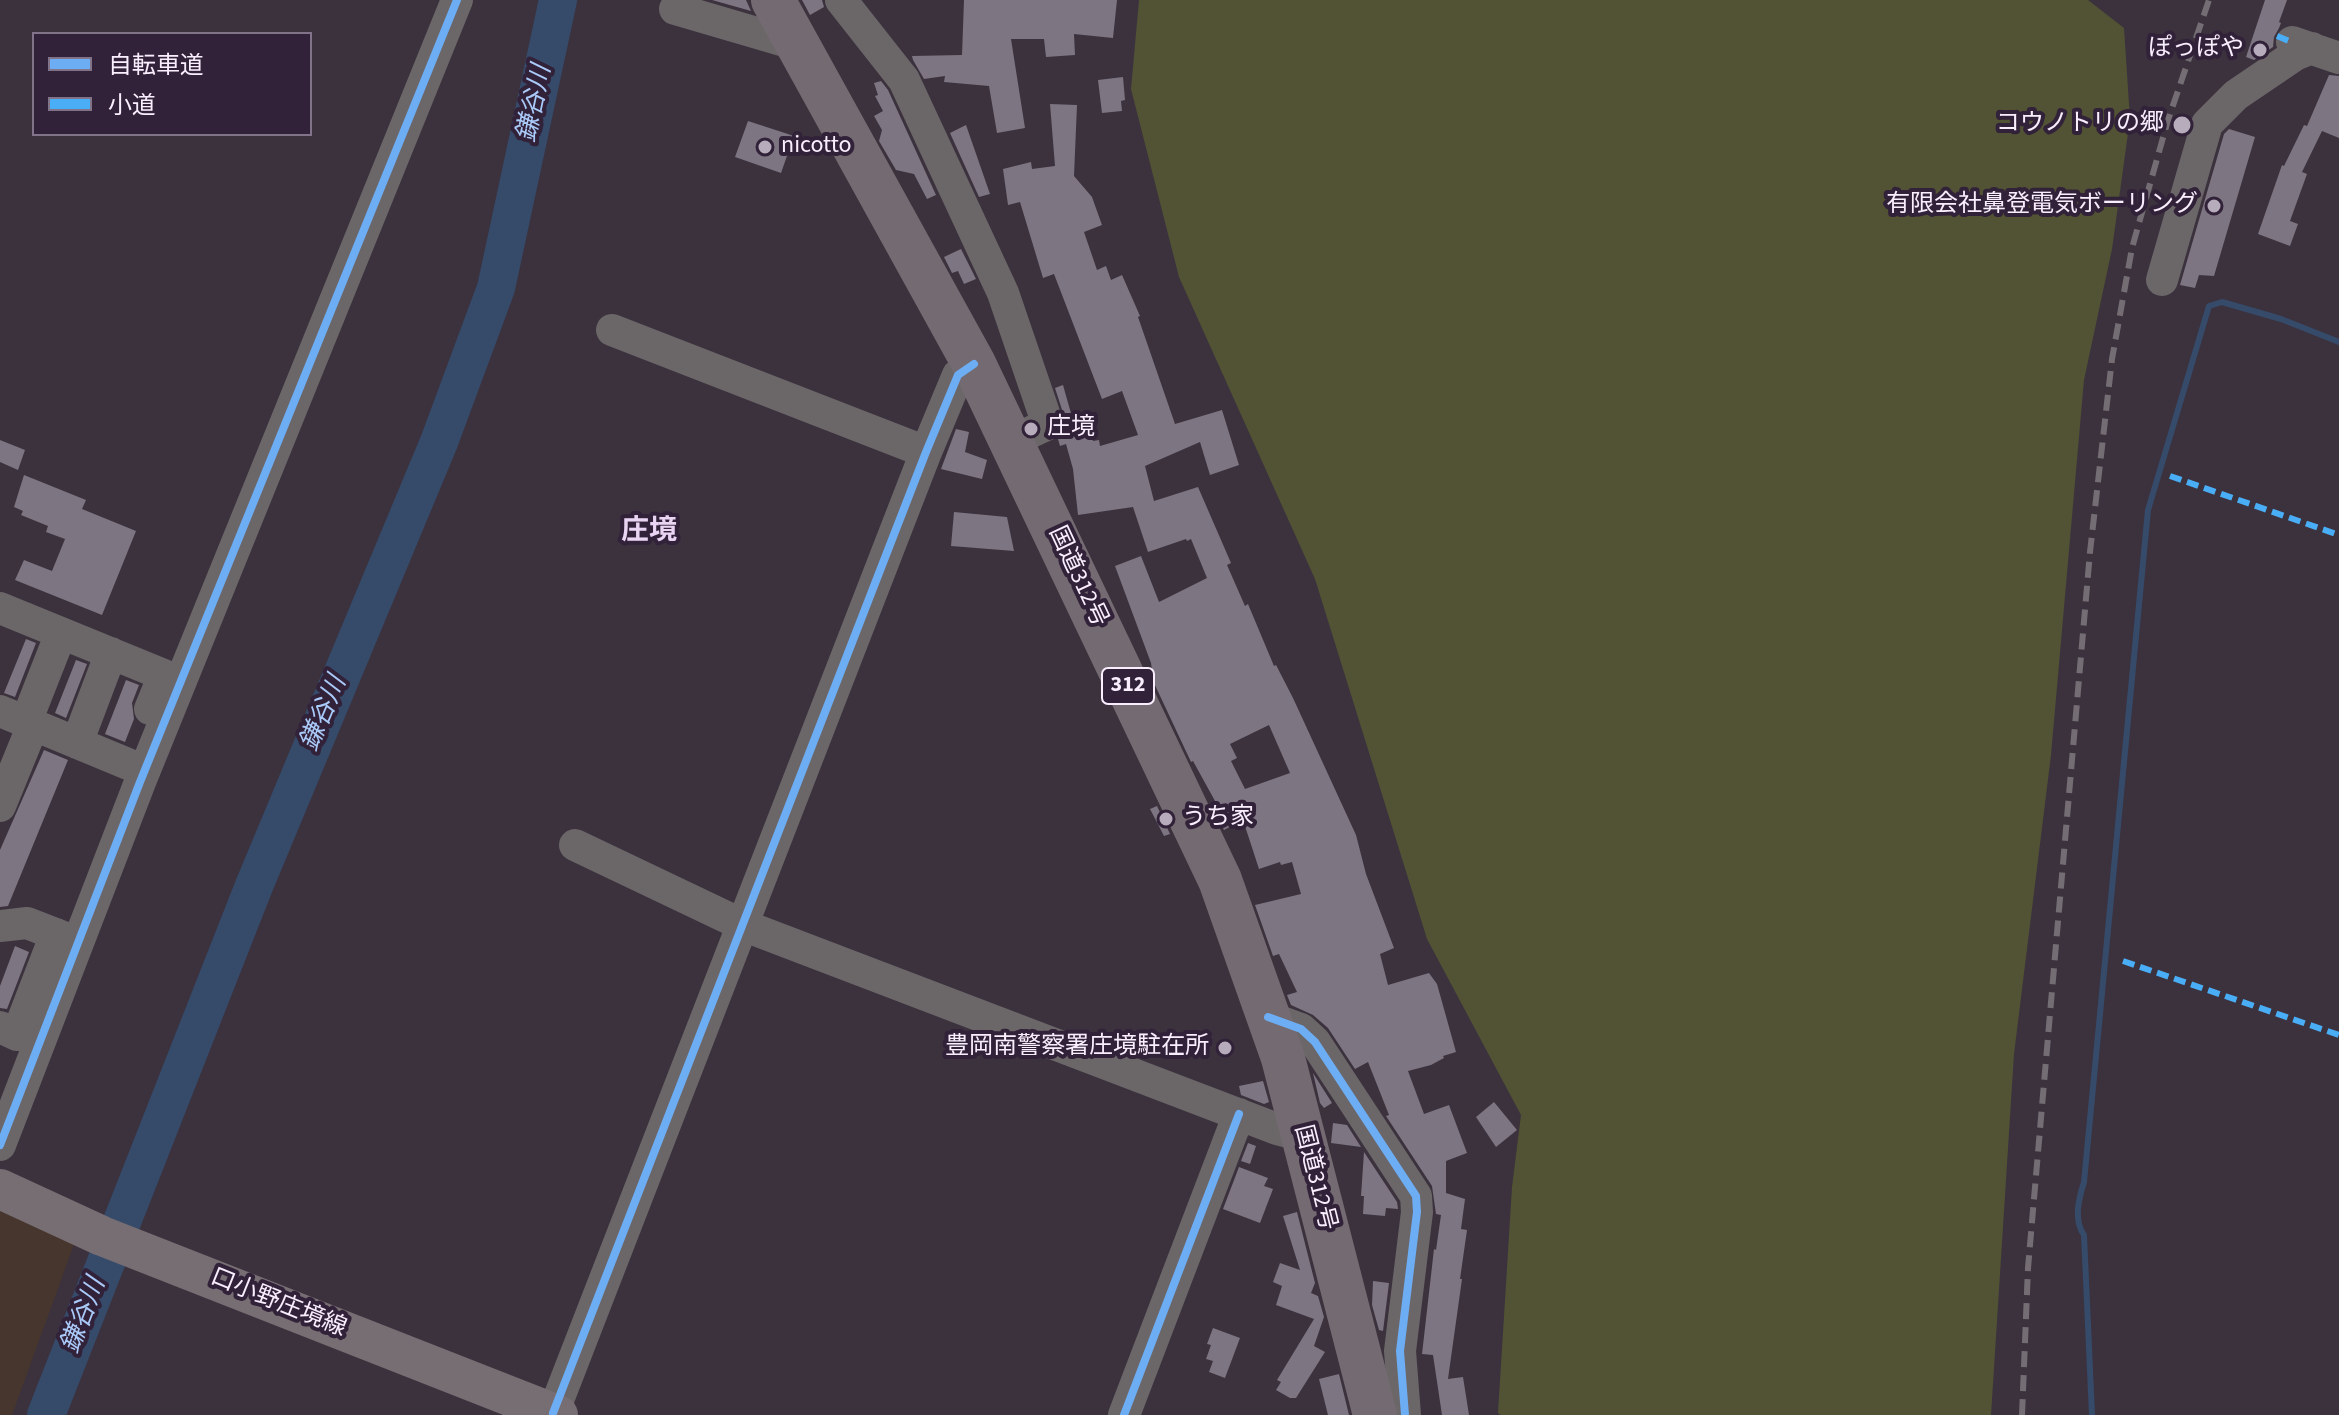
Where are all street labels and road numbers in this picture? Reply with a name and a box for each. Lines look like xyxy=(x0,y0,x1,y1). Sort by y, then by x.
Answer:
street label: 国道312号 xyxy=(1041,522,1113,632)
road number: 312 xyxy=(1102,668,1154,704)
street label: 国道312号 xyxy=(1287,1122,1341,1234)
street label: 口小野庄境線 xyxy=(206,1264,350,1344)

